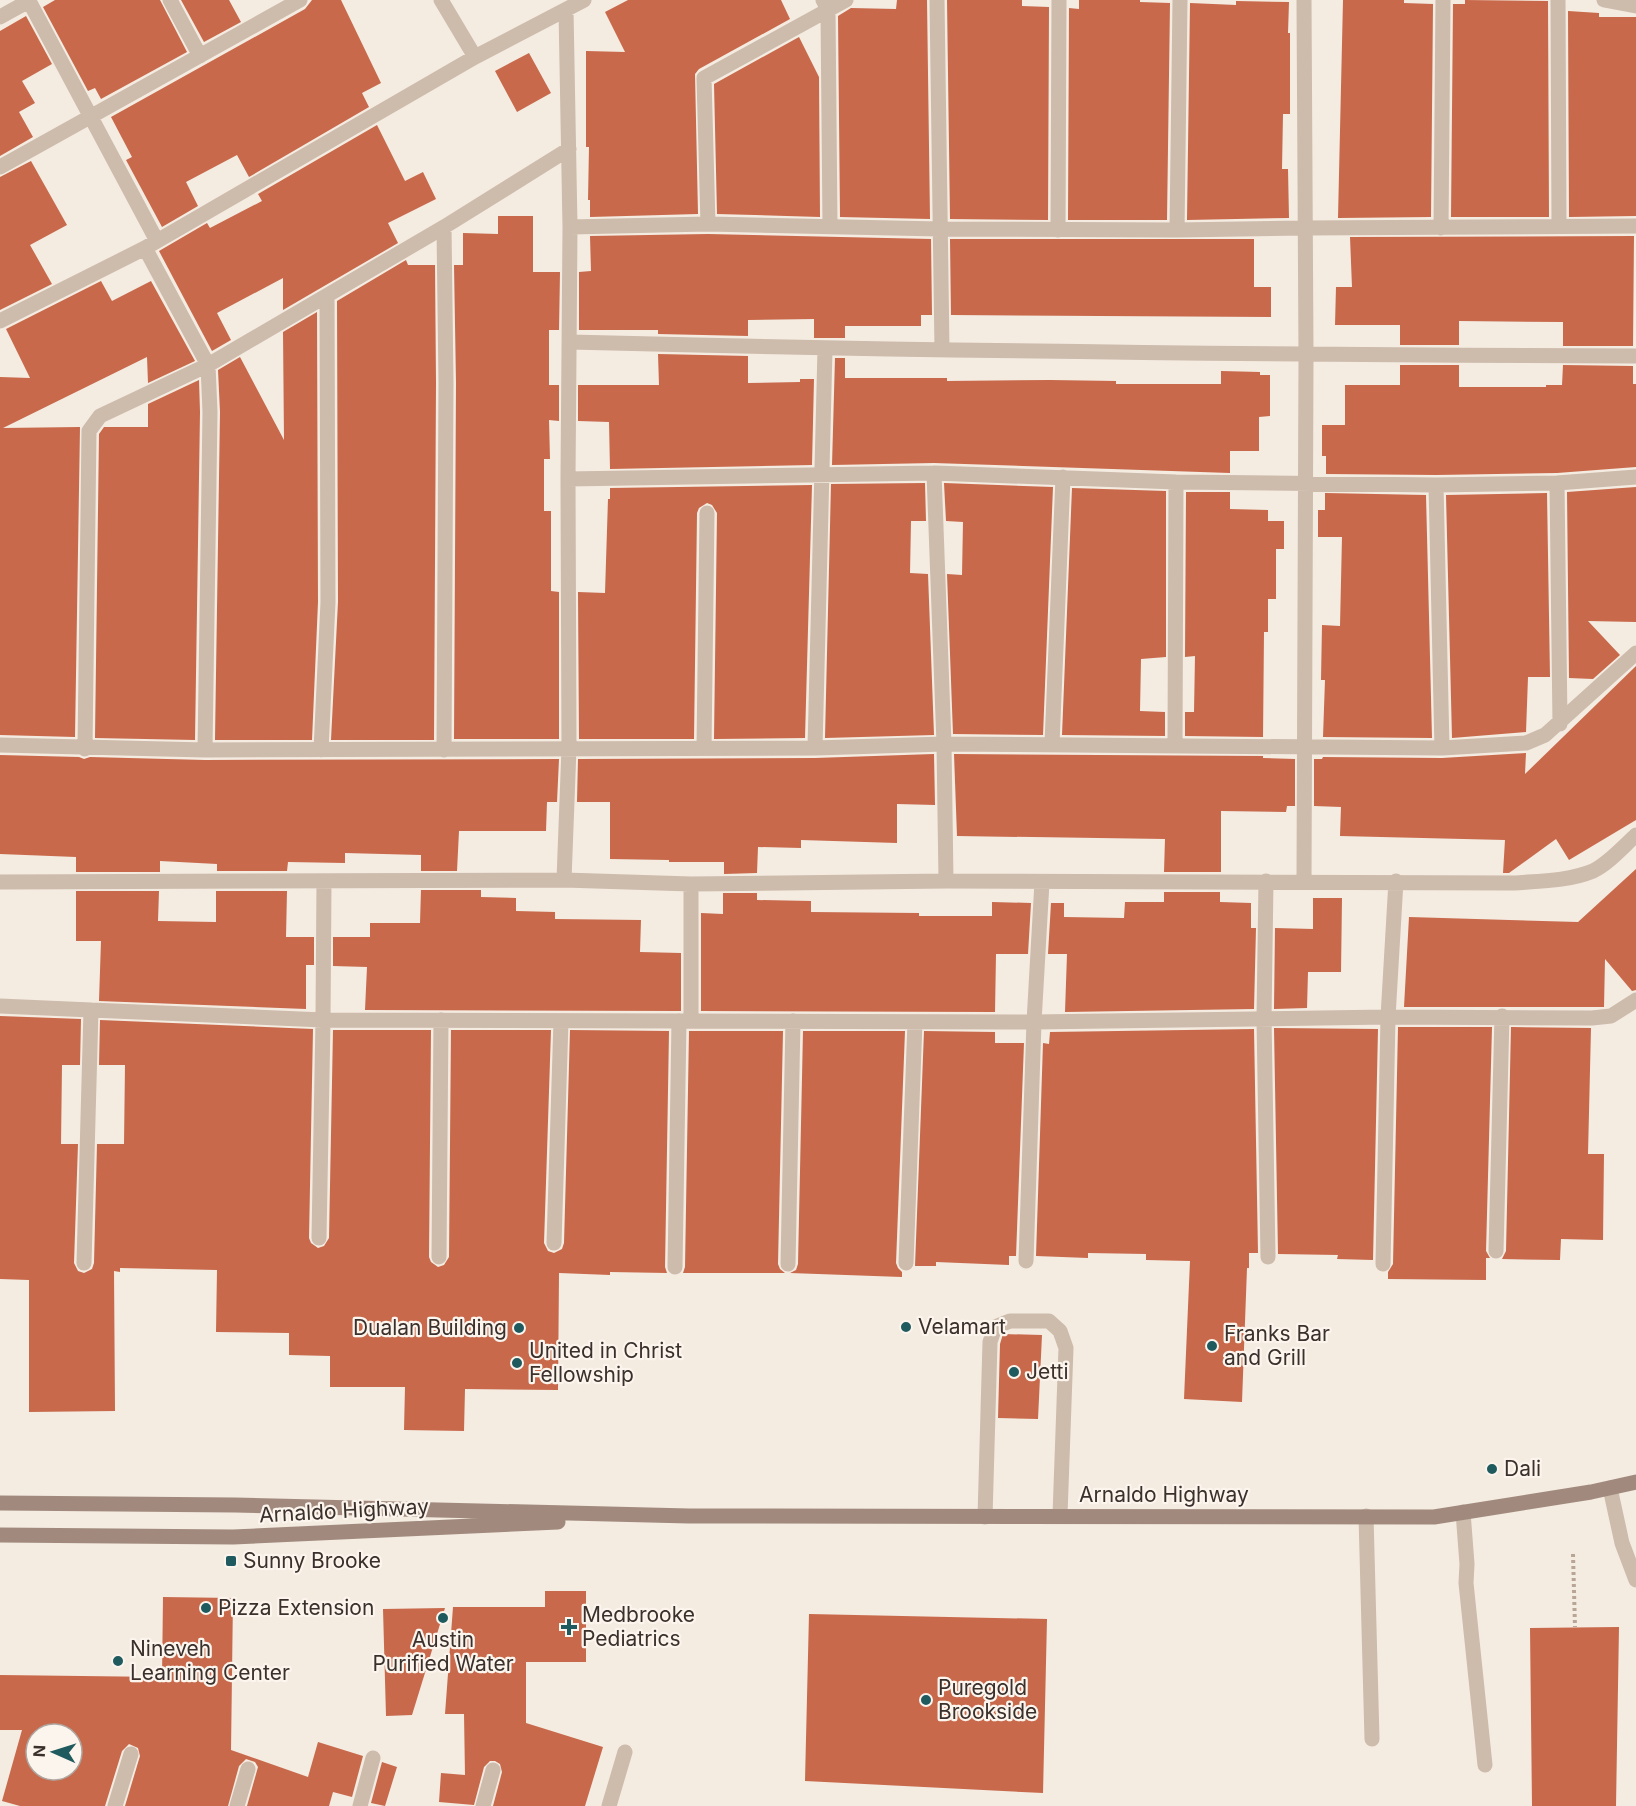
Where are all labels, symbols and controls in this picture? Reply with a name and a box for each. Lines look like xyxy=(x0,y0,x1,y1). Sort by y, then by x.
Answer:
place label: Velamart xyxy=(918,1314,1006,1339)
place label: Dualan Building xyxy=(353,1315,507,1340)
marker: Velamart xyxy=(899,1320,913,1334)
marker: Dualan Building xyxy=(512,1321,526,1335)
place label: Franks Bar and Grill xyxy=(1224,1321,1330,1370)
place label: United in Christ Fellowship xyxy=(529,1338,682,1387)
marker: Franks Bar and Grill xyxy=(1205,1339,1219,1353)
marker: United in Christ Fellowship xyxy=(510,1356,524,1370)
place label: Jetti xyxy=(1026,1359,1069,1384)
marker: Jetti xyxy=(1007,1365,1021,1379)
place label: Dali xyxy=(1504,1456,1541,1481)
marker: Dali xyxy=(1485,1462,1499,1476)
street label: Arnaldo Highway xyxy=(1079,1482,1249,1507)
street label: Arnaldo Highway xyxy=(259,1494,430,1527)
place label: Sunny Brooke xyxy=(243,1548,381,1573)
marker: Sunny Brooke xyxy=(224,1554,238,1568)
place label: Pizza Extension xyxy=(218,1595,374,1620)
marker: Pizza Extension xyxy=(199,1601,213,1615)
place label: Medbrooke Pediatrics xyxy=(582,1602,695,1651)
marker: Austin Purified Water xyxy=(436,1611,450,1625)
marker: Medbrooke Pediatrics xyxy=(560,1618,578,1636)
place label: Austin Purified Water xyxy=(372,1627,514,1676)
place label: Nineveh Learning Center xyxy=(130,1636,290,1685)
marker: Nineveh Learning Center xyxy=(111,1654,125,1668)
place label: Puregold Brookside xyxy=(938,1675,1037,1724)
marker: Puregold Brookside xyxy=(919,1693,933,1707)
north arrow xyxy=(24,1722,84,1782)
text: N xyxy=(29,1745,49,1758)

